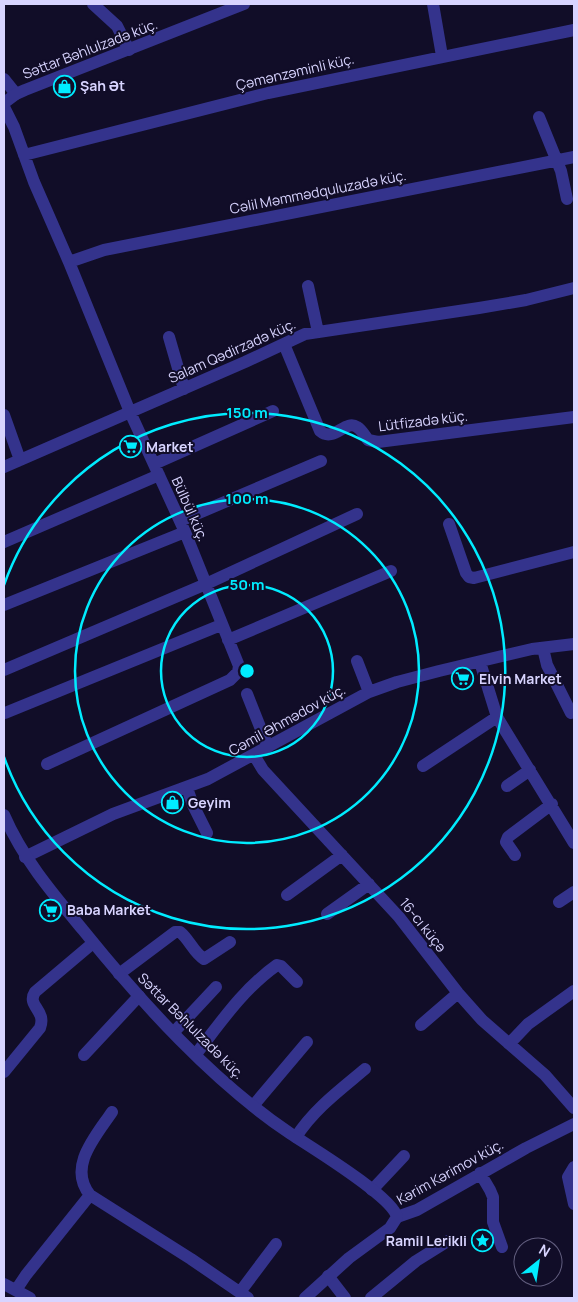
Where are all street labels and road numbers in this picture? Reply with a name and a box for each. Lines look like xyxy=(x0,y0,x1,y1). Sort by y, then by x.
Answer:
street label: Səttar Bəhlulzadə küç. xyxy=(20,14,160,83)
street label: Çəmənzəminli küç. xyxy=(234,49,356,94)
street label: Cəlil Məmmədquluzadə küç. xyxy=(228,165,408,218)
street label: Salam Qədirzadə küç. xyxy=(165,314,298,387)
street label: Lütfizadə küç. xyxy=(377,406,469,435)
street label: Bülbül küç. xyxy=(168,473,213,544)
street label: Cəmil Əhmədov küç. xyxy=(225,680,349,760)
street label: 16-cı küçə xyxy=(396,894,451,956)
street label: Səttar Bəhlulzadə küç. xyxy=(134,968,249,1083)
street label: Kərim Kərimov küç. xyxy=(393,1134,506,1209)

